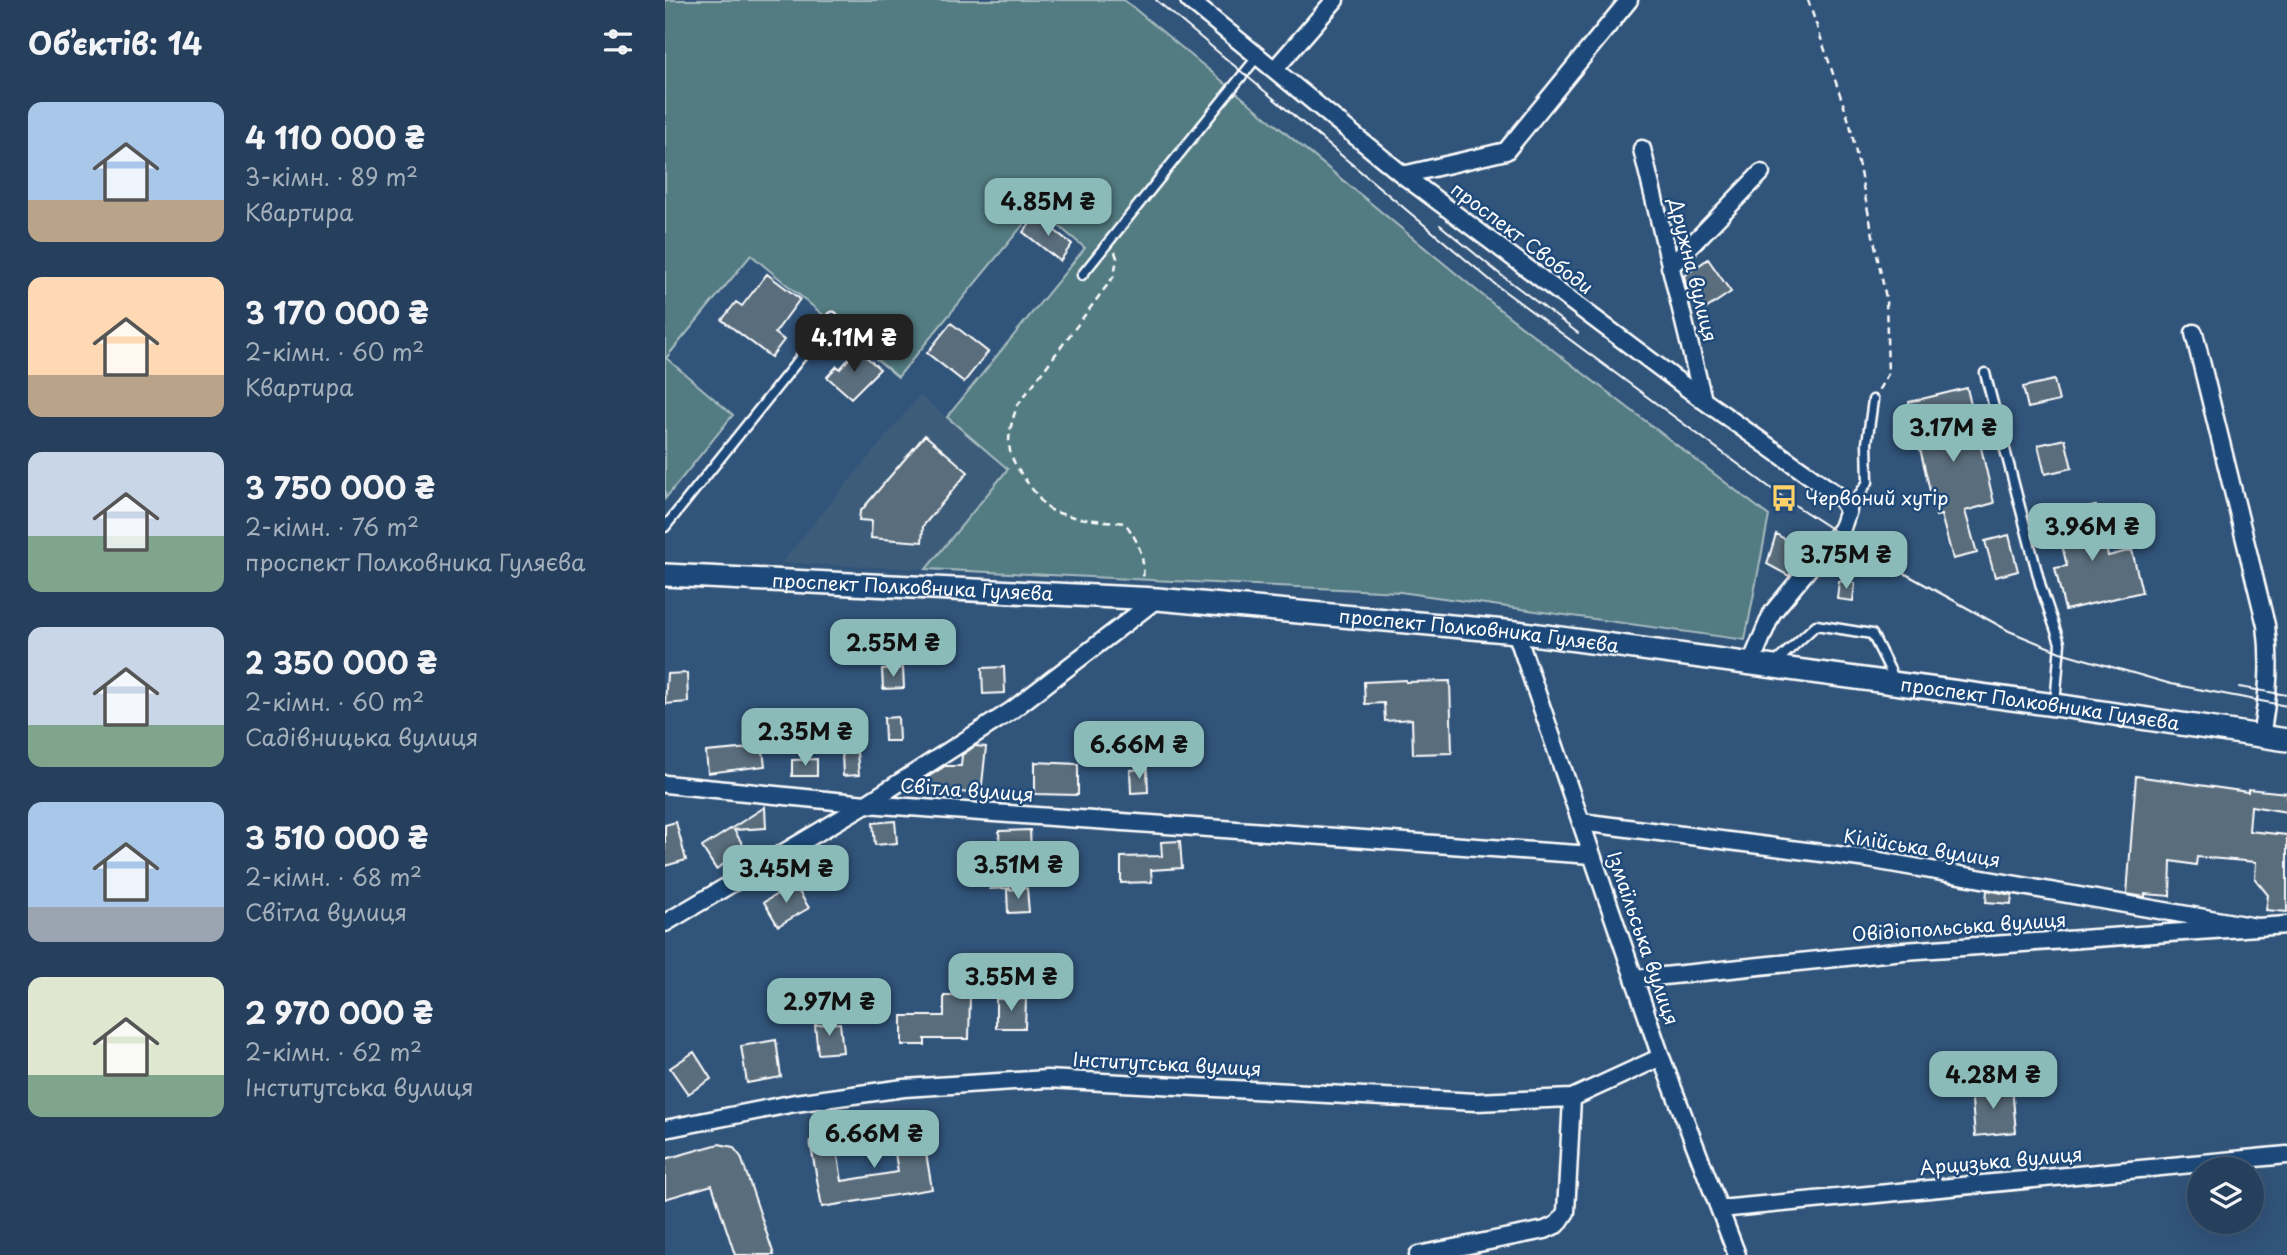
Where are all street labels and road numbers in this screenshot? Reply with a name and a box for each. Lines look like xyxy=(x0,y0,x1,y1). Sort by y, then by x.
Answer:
street label: проспект Свободи xyxy=(1446,174,1600,300)
street label: Дружна вулиця xyxy=(1662,194,1725,344)
street label: проспект Полковника Гуляєва xyxy=(772,565,1054,607)
street label: проспект Полковника Гуляєва xyxy=(1338,601,1621,659)
street label: проспект Полковника Гуляєва xyxy=(1899,669,2182,737)
street label: Світла вулиця xyxy=(899,770,1035,808)
street label: Кілійська вулиця xyxy=(1842,821,2003,873)
street label: Ізмаїльська вулиця xyxy=(1601,847,1687,1028)
street label: Овідіопольська вулиця xyxy=(1851,905,2067,947)
street label: Інститутська вулиця xyxy=(1072,1044,1262,1082)
street label: Арцизька вулиця xyxy=(1918,1139,2084,1181)

